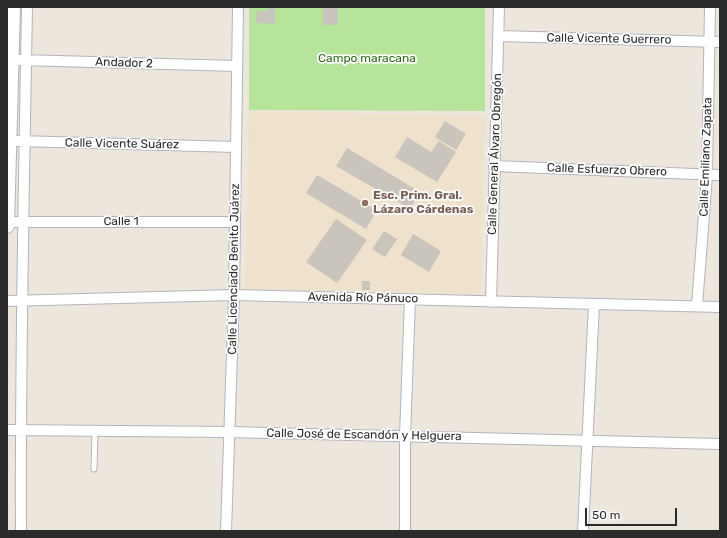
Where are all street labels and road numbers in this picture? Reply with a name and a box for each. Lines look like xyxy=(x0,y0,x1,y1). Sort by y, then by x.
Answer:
street label: Calle Vicente Guerrero xyxy=(546,31,672,47)
street label: Andador 2 xyxy=(95,55,153,71)
street label: Calle General Álvaro Obregón xyxy=(485,73,505,235)
street label: Calle Emiliano Zapata xyxy=(697,97,715,217)
street label: Calle Vicente Suárez xyxy=(65,136,179,152)
street label: Calle Esfuerzo Obrero xyxy=(547,161,667,179)
street label: Calle Licenciado Benito Juárez xyxy=(225,183,243,355)
street label: Calle 1 xyxy=(103,215,139,229)
street label: Avenida Río Pánuco xyxy=(308,290,418,306)
street label: Calle José de Escandón y Helguera xyxy=(266,426,462,444)

